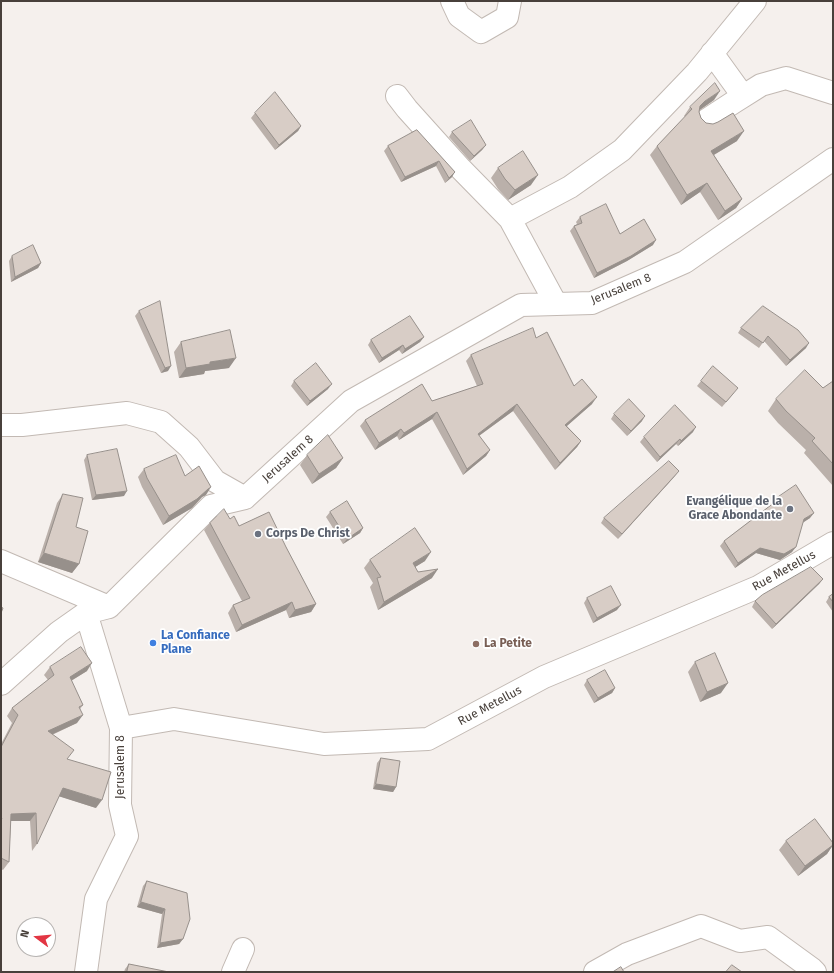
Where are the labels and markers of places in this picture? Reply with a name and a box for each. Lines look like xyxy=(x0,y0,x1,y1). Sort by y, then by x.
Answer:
place label: Evangélique de la Grace Abondante xyxy=(686,495,782,523)
marker: Evangélique de la Grace Abondante xyxy=(785,504,795,514)
place label: Corps De Christ xyxy=(266,527,350,541)
marker: Corps De Christ xyxy=(253,529,263,539)
place label: La Confiance Plane xyxy=(161,629,230,657)
place label: La Petite xyxy=(484,637,532,651)
marker: La Confiance Plane xyxy=(148,638,158,648)
marker: La Petite xyxy=(471,639,481,649)

